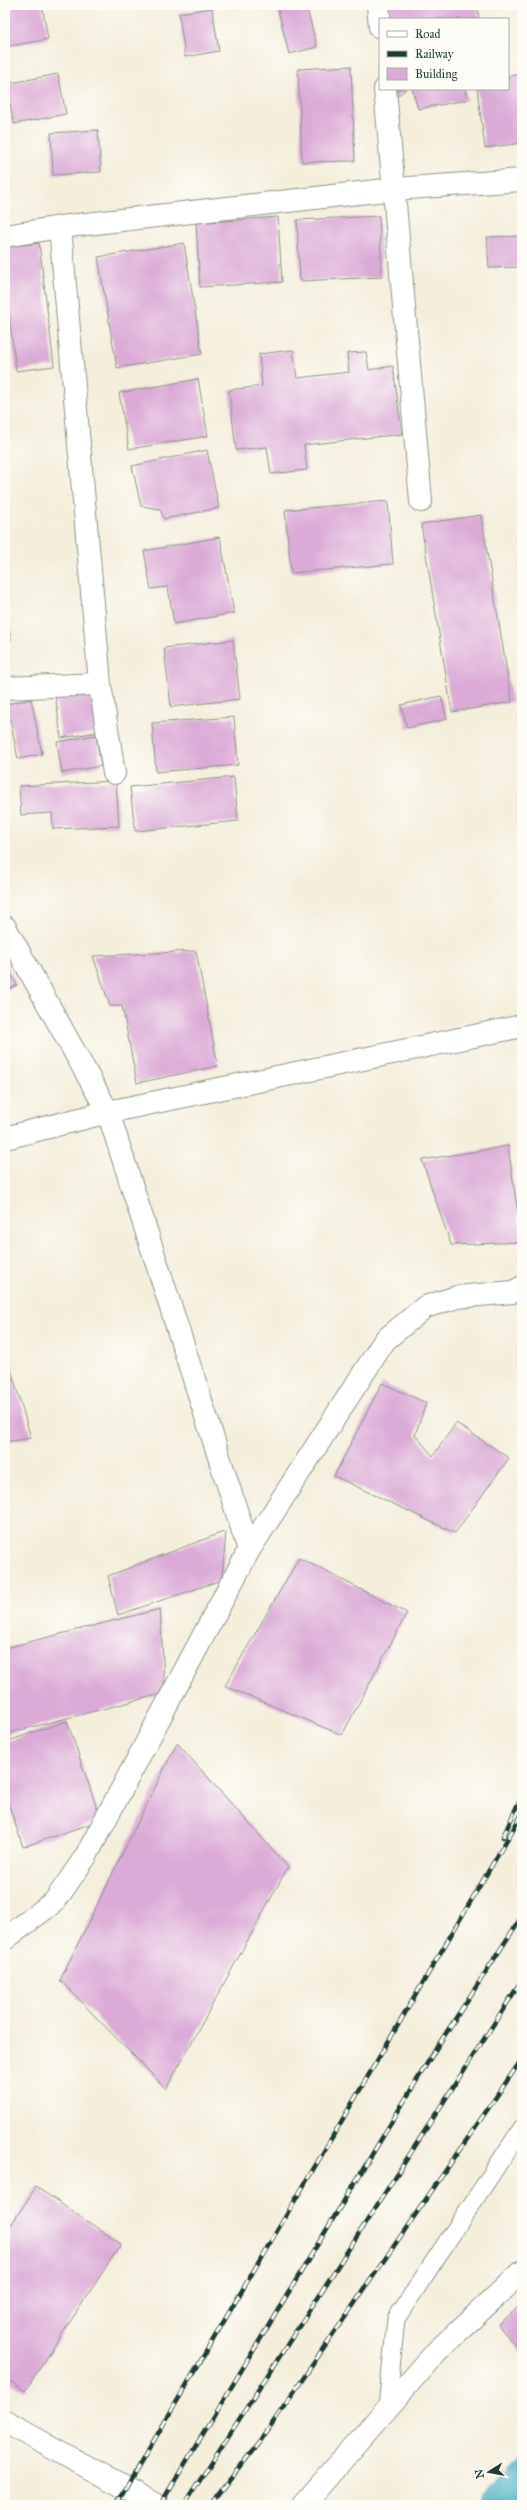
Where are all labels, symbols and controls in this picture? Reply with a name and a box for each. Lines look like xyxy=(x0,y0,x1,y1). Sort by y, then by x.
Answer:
legend xyxy=(379,18,509,90)
text: Road xyxy=(415,27,441,41)
text: Railway xyxy=(415,47,454,61)
text: Building xyxy=(415,67,458,82)
north arrow xyxy=(469,2452,509,2492)
text: N xyxy=(472,2467,487,2480)

